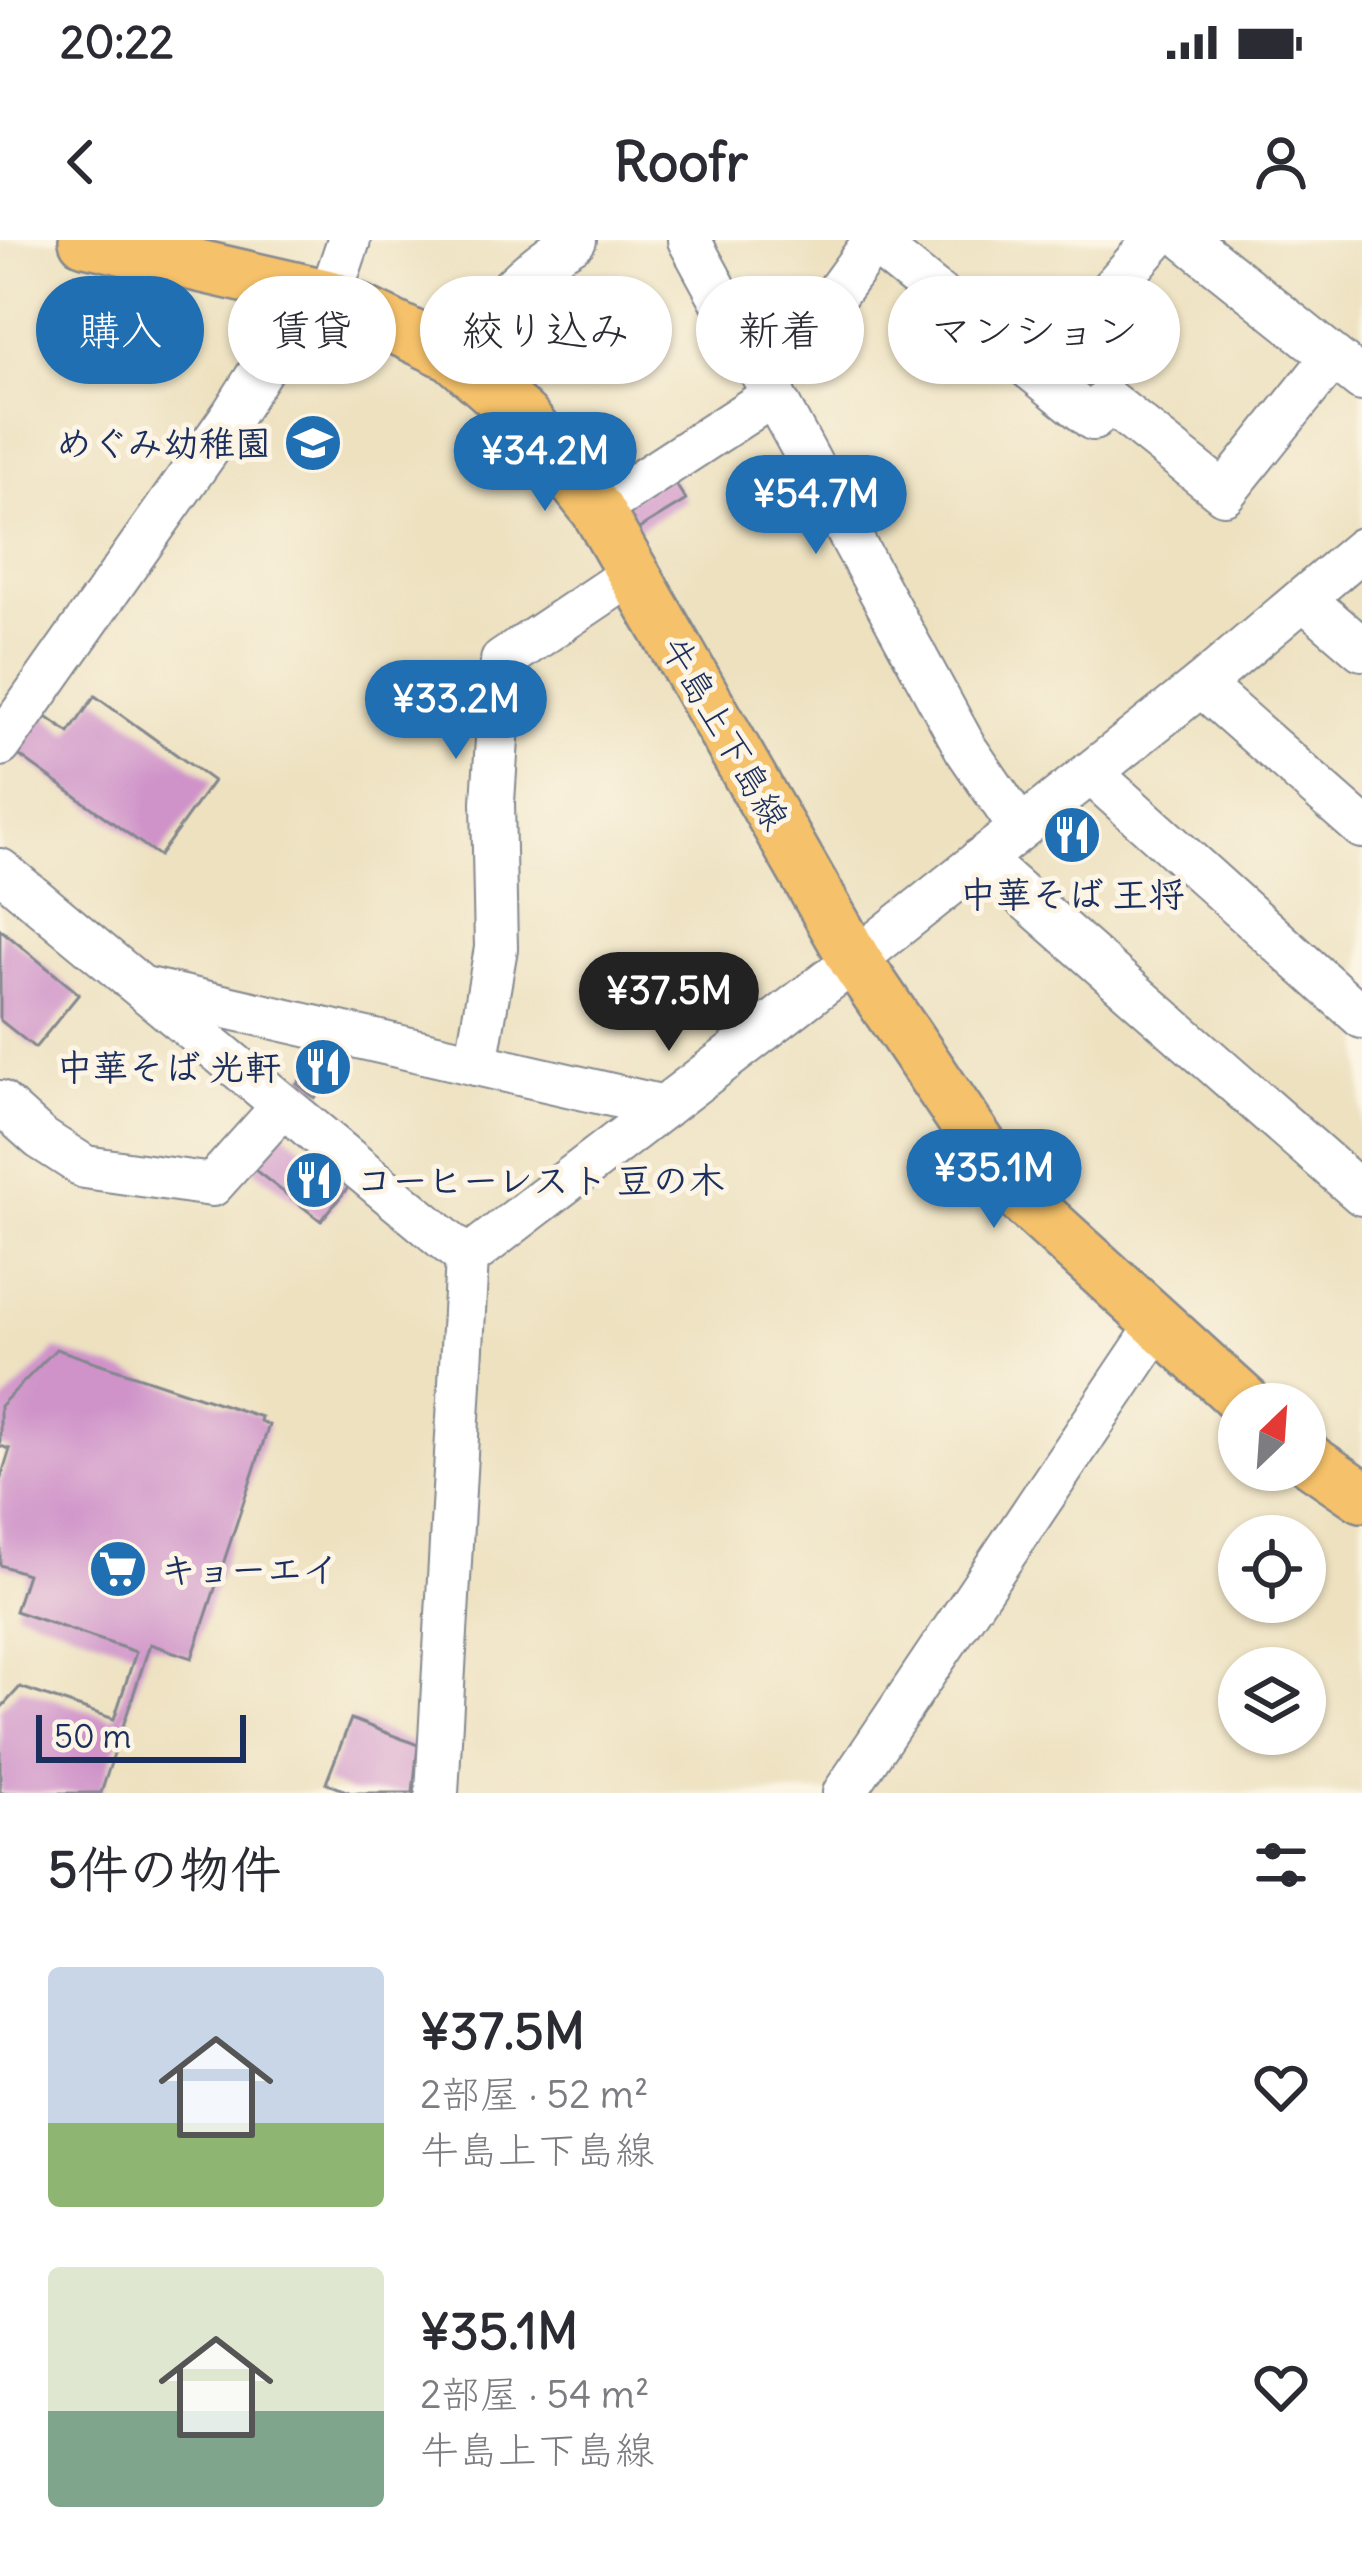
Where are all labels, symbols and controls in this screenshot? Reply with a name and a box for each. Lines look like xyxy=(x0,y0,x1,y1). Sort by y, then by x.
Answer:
text: 20:22 xyxy=(60,14,174,70)
text: Roofr xyxy=(614,128,748,196)
icon: back xyxy=(48,129,114,195)
icon: person xyxy=(1248,129,1314,195)
chip: 購入 xyxy=(36,276,204,384)
chip: 賃貸 xyxy=(228,276,396,384)
chip: 絞り込み xyxy=(420,276,672,384)
chip: 新着 xyxy=(696,276,864,384)
chip: マンション xyxy=(888,276,1180,384)
school or university icon: めぐみ幼稚園 xyxy=(282,412,344,474)
pin: ¥34.2M xyxy=(447,412,643,514)
place label: めぐみ幼稚園 xyxy=(56,421,271,466)
text: ¥34.2M xyxy=(481,426,609,475)
pin: ¥54.7M xyxy=(718,455,914,557)
text: ¥54.7M xyxy=(753,469,879,518)
street label: 牛島上下島線 xyxy=(652,628,798,838)
pin: ¥33.2M xyxy=(358,660,554,762)
text: ¥33.2M xyxy=(392,674,520,723)
restaurant icon: 中華そば 王将 xyxy=(1041,804,1103,866)
place label: 中華そば 王将 xyxy=(960,872,1184,917)
pin: ¥37.5M xyxy=(571,952,767,1054)
text: ¥37.5M xyxy=(606,966,732,1015)
restaurant icon: 中華そば 光軒 xyxy=(292,1036,354,1098)
place label: 中華そば 光軒 xyxy=(56,1045,281,1090)
pin: ¥35.1M xyxy=(896,1129,1092,1231)
text: ¥35.1M xyxy=(933,1143,1055,1192)
restaurant icon: コーヒーレスト 豆の木 xyxy=(283,1149,345,1211)
place label: コーヒーレスト 豆の木 xyxy=(356,1158,725,1203)
north arrow xyxy=(1218,1383,1326,1491)
map controls xyxy=(1218,1383,1326,1755)
button: locate xyxy=(1218,1515,1326,1623)
supermarket icon: キョーエイ xyxy=(87,1538,149,1600)
place label: キョーエイ xyxy=(160,1547,339,1592)
button: layers xyxy=(1218,1647,1326,1755)
scale bar xyxy=(36,1709,246,1762)
text: 50 m xyxy=(54,1715,131,1757)
icon: filters xyxy=(1248,1832,1314,1898)
text: 5件の物件 xyxy=(48,1837,281,1901)
text: ¥37.5M xyxy=(420,1999,585,2063)
icon: home xyxy=(144,2015,288,2159)
icon: heart xyxy=(1248,2054,1314,2120)
text: 2部屋 · 52 m² xyxy=(420,2070,648,2119)
text: 牛島上下島線 xyxy=(420,2126,654,2175)
text: ¥35.1M xyxy=(420,2299,578,2363)
icon: home xyxy=(144,2315,288,2459)
icon: heart xyxy=(1248,2354,1314,2420)
text: 2部屋 · 54 m² xyxy=(420,2370,650,2419)
text: 牛島上下島線 xyxy=(420,2426,654,2475)

